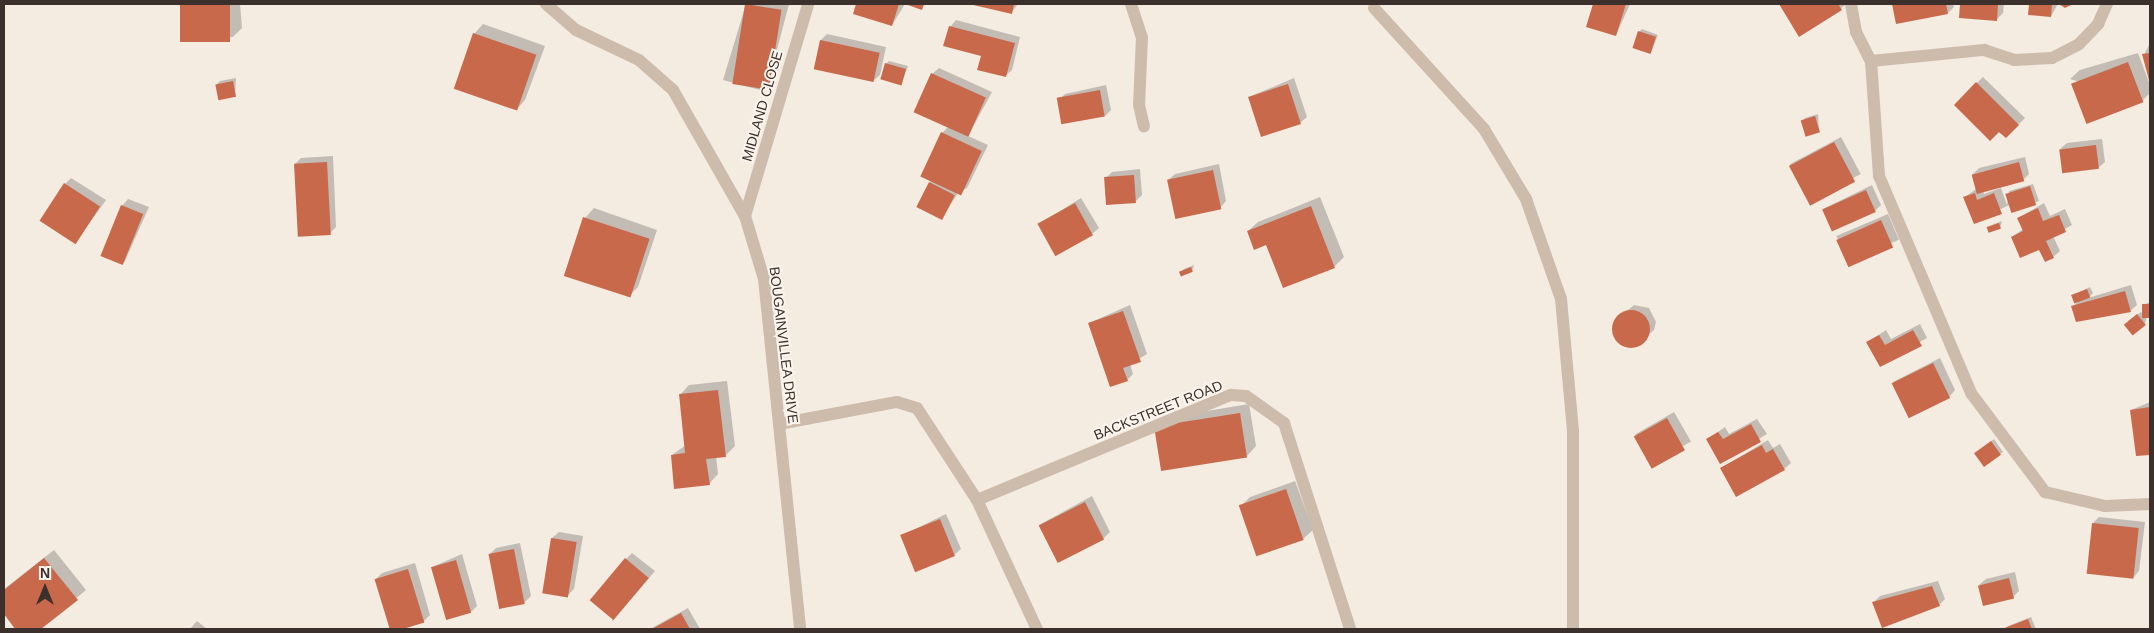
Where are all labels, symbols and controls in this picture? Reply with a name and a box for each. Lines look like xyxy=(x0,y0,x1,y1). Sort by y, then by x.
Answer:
street label: MIDLAND CLOSE xyxy=(738,49,786,163)
street label: BOUGAINVILLEA DRIVE xyxy=(766,265,802,425)
street label: BACKSTREET ROAD xyxy=(1091,376,1225,444)
north arrow xyxy=(20,563,70,613)
text: N xyxy=(40,565,50,581)

